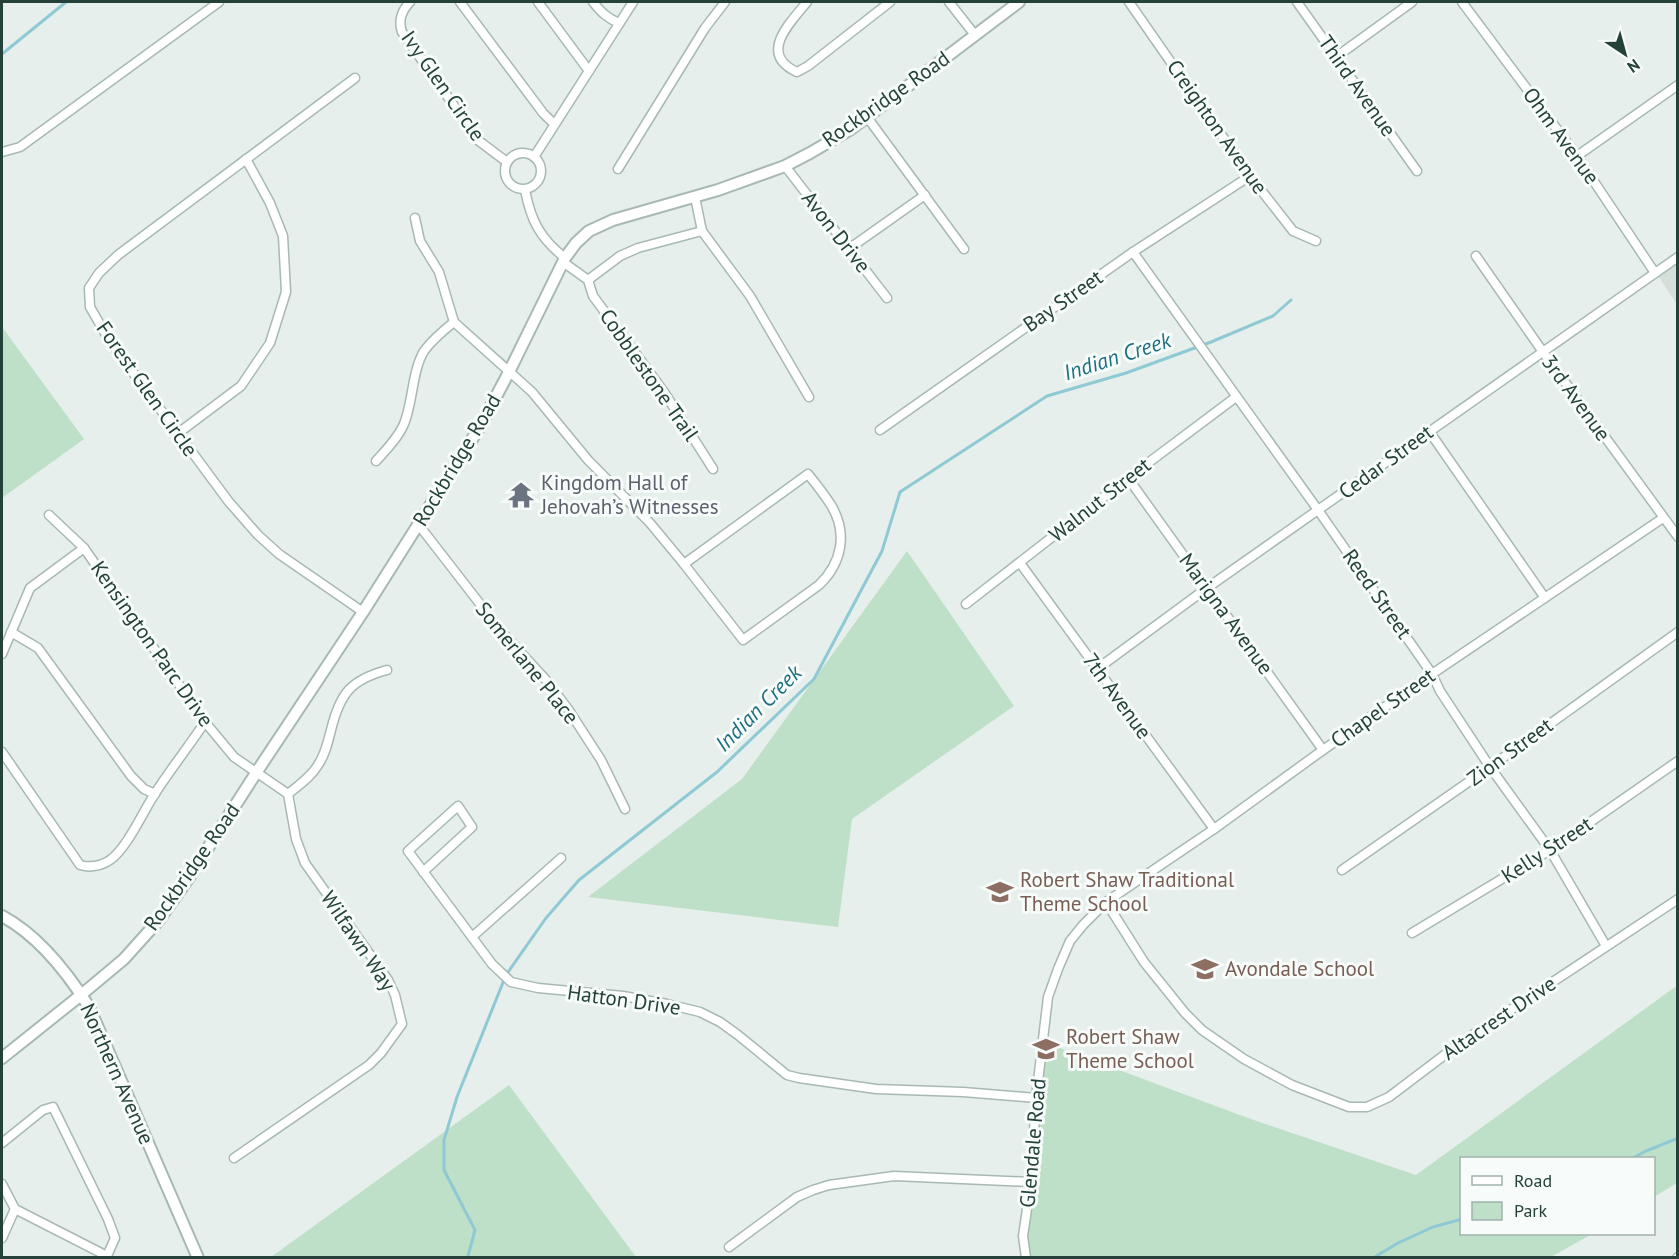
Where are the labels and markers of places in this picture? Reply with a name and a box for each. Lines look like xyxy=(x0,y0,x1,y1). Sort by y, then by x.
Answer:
place label: Kingdom Hall of Jehovah’s Witnesses xyxy=(540,469,719,520)
temple icon: Kingdom Hall of Jehovah’s Witnesses xyxy=(506,480,536,510)
place label: Robert Shaw Traditional Theme School xyxy=(1020,866,1234,917)
school or university icon: Robert Shaw Traditional Theme School xyxy=(985,877,1015,907)
school or university icon: Avondale School xyxy=(1190,954,1220,984)
place label: Avondale School xyxy=(1225,955,1374,982)
place label: Robert Shaw Theme School xyxy=(1066,1023,1194,1074)
school or university icon: Robert Shaw Theme School xyxy=(1031,1034,1061,1064)

